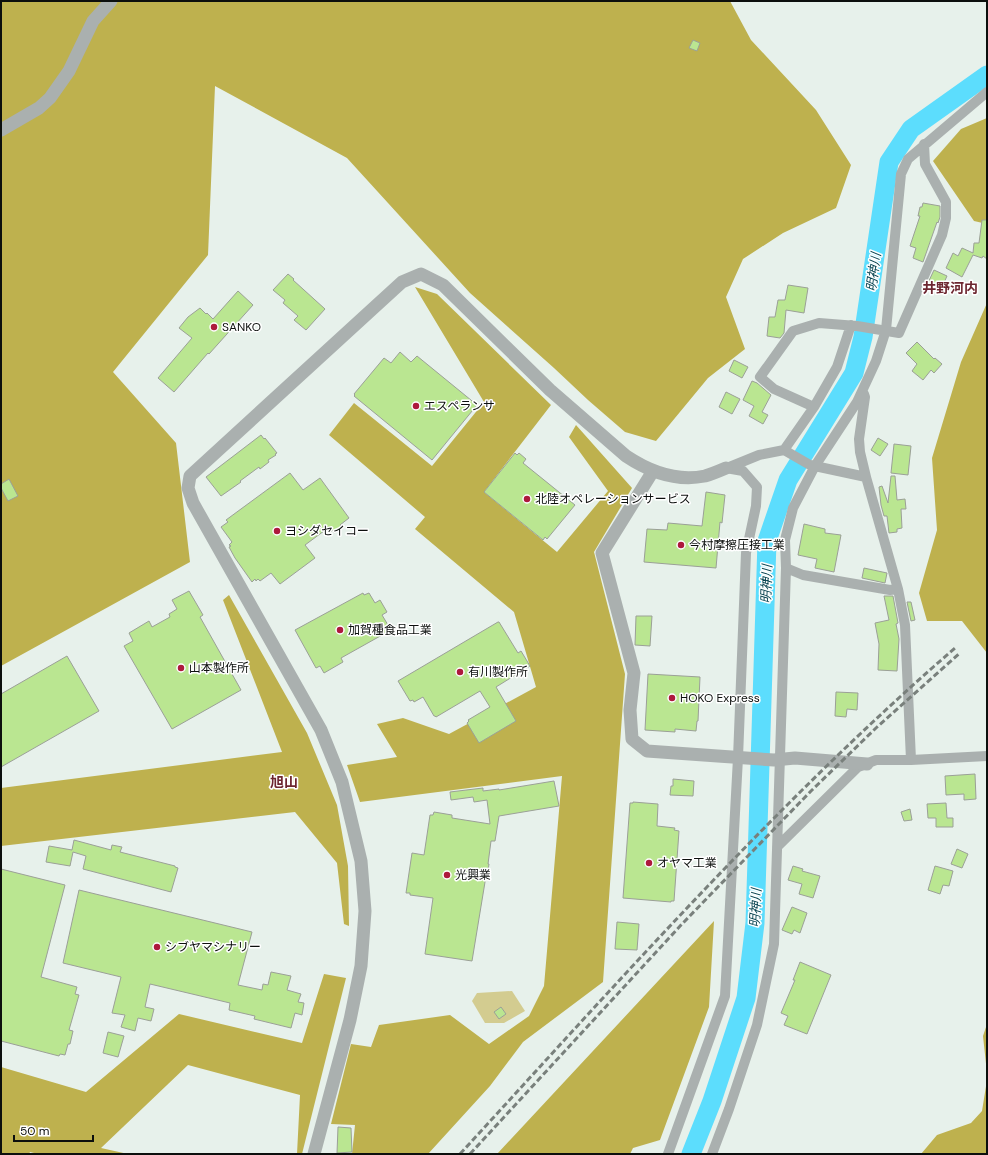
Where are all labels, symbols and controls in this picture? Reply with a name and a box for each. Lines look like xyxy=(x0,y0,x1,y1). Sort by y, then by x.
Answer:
water label: 明神川 xyxy=(862,250,885,293)
district label: 井野河内 xyxy=(922,279,978,297)
place label: SANKO xyxy=(222,319,261,335)
marker: SANKO xyxy=(209,322,219,332)
place label: エスペランサ xyxy=(424,398,495,414)
marker: エスペランサ xyxy=(411,401,421,411)
place label: 北陸オペレーションサービス xyxy=(535,491,691,507)
marker: 北陸オペレーションサービス xyxy=(522,494,532,504)
place label: ヨシダセイコー xyxy=(285,523,369,539)
marker: ヨシダセイコー xyxy=(272,526,282,536)
place label: 今村摩擦圧接工業 xyxy=(689,537,785,553)
marker: 今村摩擦圧接工業 xyxy=(676,540,686,550)
water label: 明神川 xyxy=(757,562,776,604)
place label: 加賀種食品工業 xyxy=(348,622,432,638)
marker: 加賀種食品工業 xyxy=(335,625,345,635)
place label: 山本製作所 xyxy=(189,660,249,676)
marker: 山本製作所 xyxy=(176,663,186,673)
place label: 有川製作所 xyxy=(468,664,528,680)
marker: 有川製作所 xyxy=(455,667,465,677)
place label: HOKO Express xyxy=(680,690,760,706)
marker: HOKO Express xyxy=(667,693,677,703)
district label: 旭山 xyxy=(270,773,298,791)
place label: オヤマ工業 xyxy=(657,855,717,871)
marker: オヤマ工業 xyxy=(644,858,654,868)
place label: 光興業 xyxy=(455,867,491,883)
marker: 光興業 xyxy=(442,870,452,880)
water label: 明神川 xyxy=(746,886,765,928)
place label: シブヤマシナリー xyxy=(165,939,261,955)
marker: シブヤマシナリー xyxy=(152,942,162,952)
scale bar xyxy=(14,1117,93,1143)
text: 50 m xyxy=(20,1123,49,1139)

